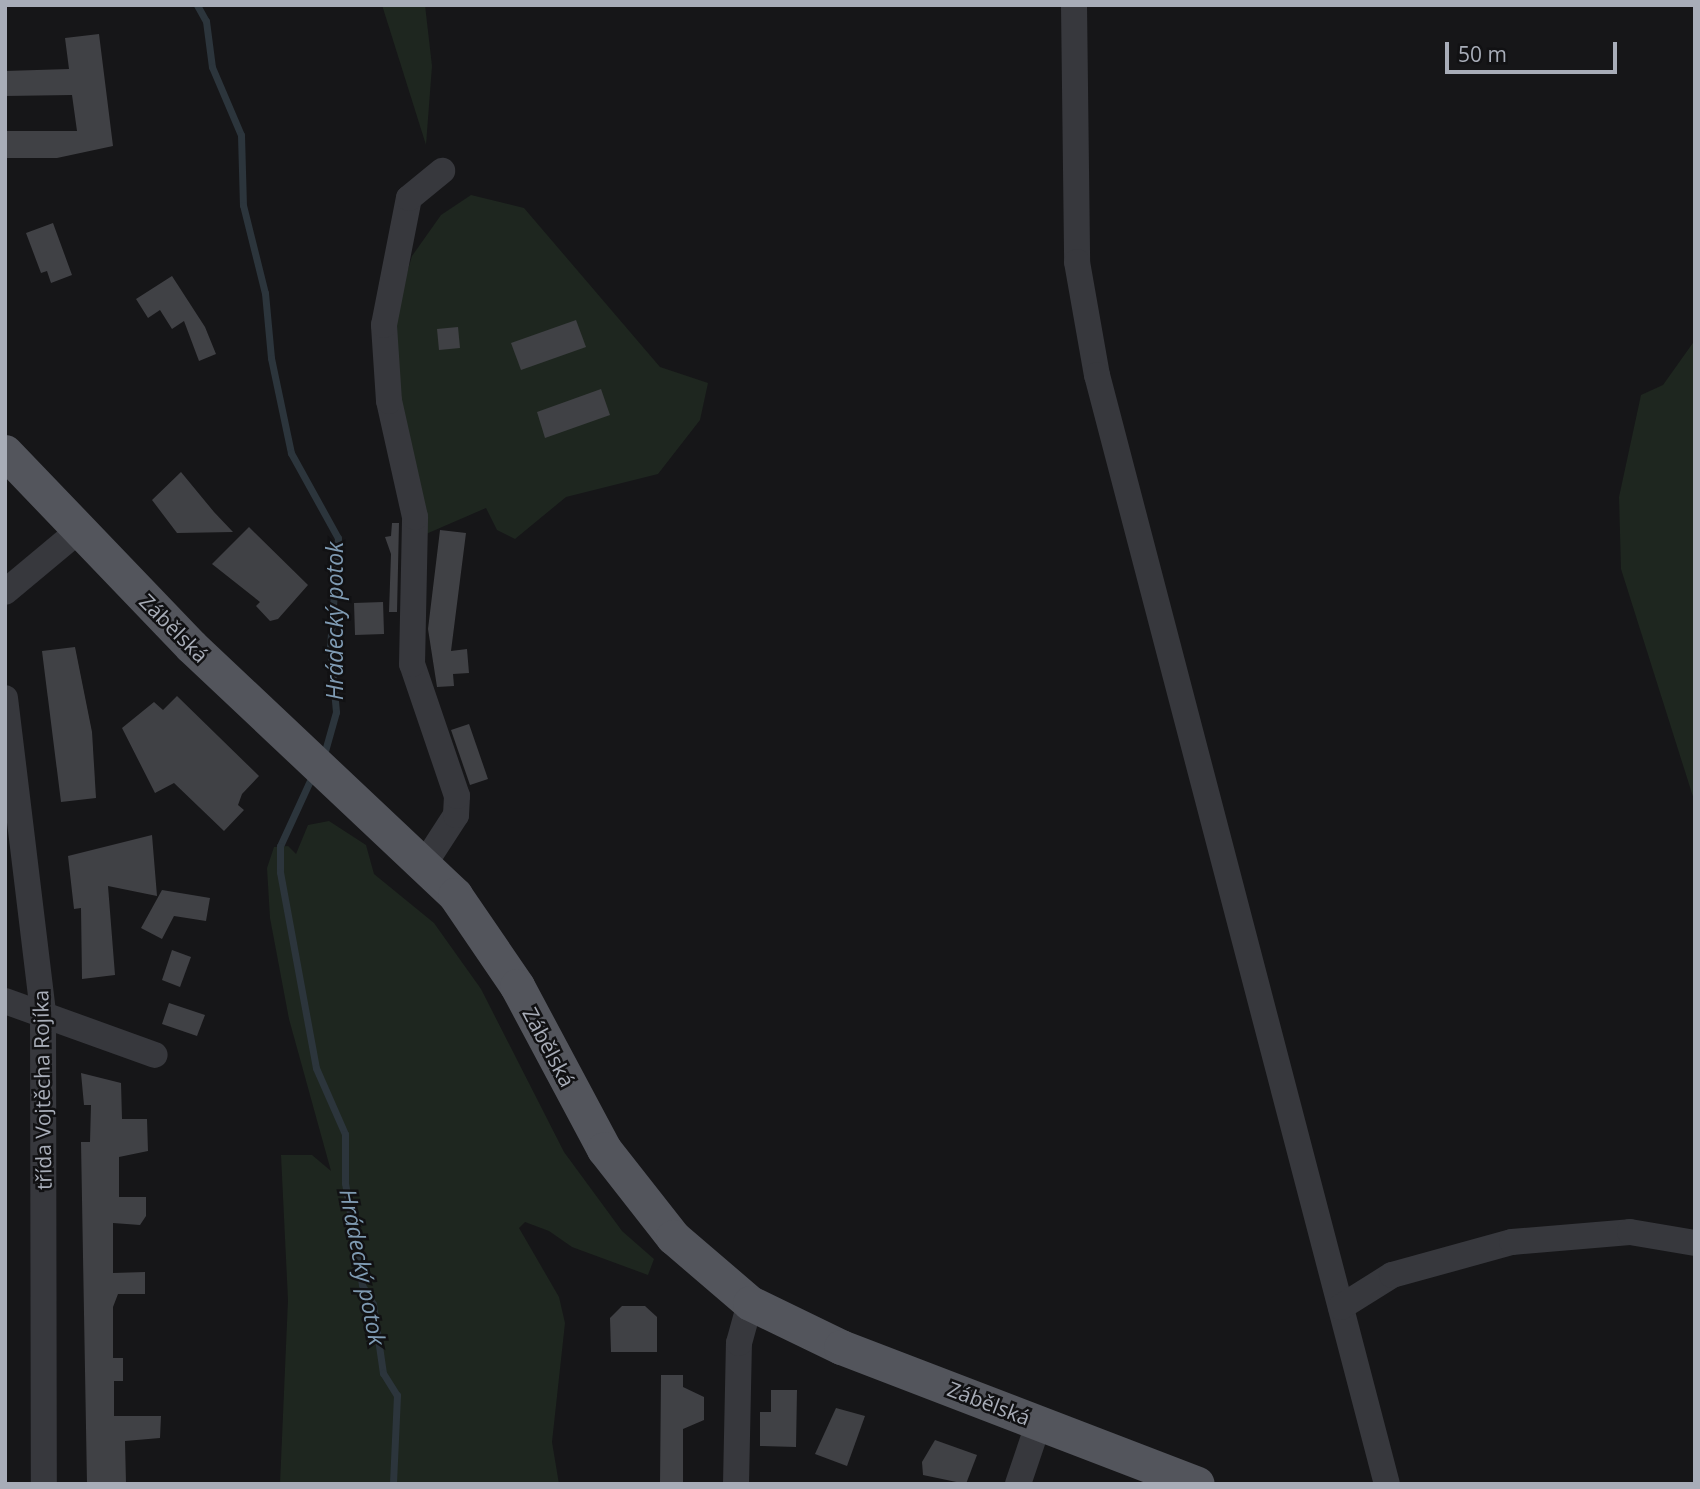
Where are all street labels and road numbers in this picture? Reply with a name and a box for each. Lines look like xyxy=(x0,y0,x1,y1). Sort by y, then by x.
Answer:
street label: Zábělská xyxy=(135,589,213,667)
street label: třída Vojtěcha Rojíka xyxy=(28,990,56,1190)
street label: Zábělská xyxy=(518,1003,580,1091)
street label: Zábělská xyxy=(944,1376,1034,1430)

